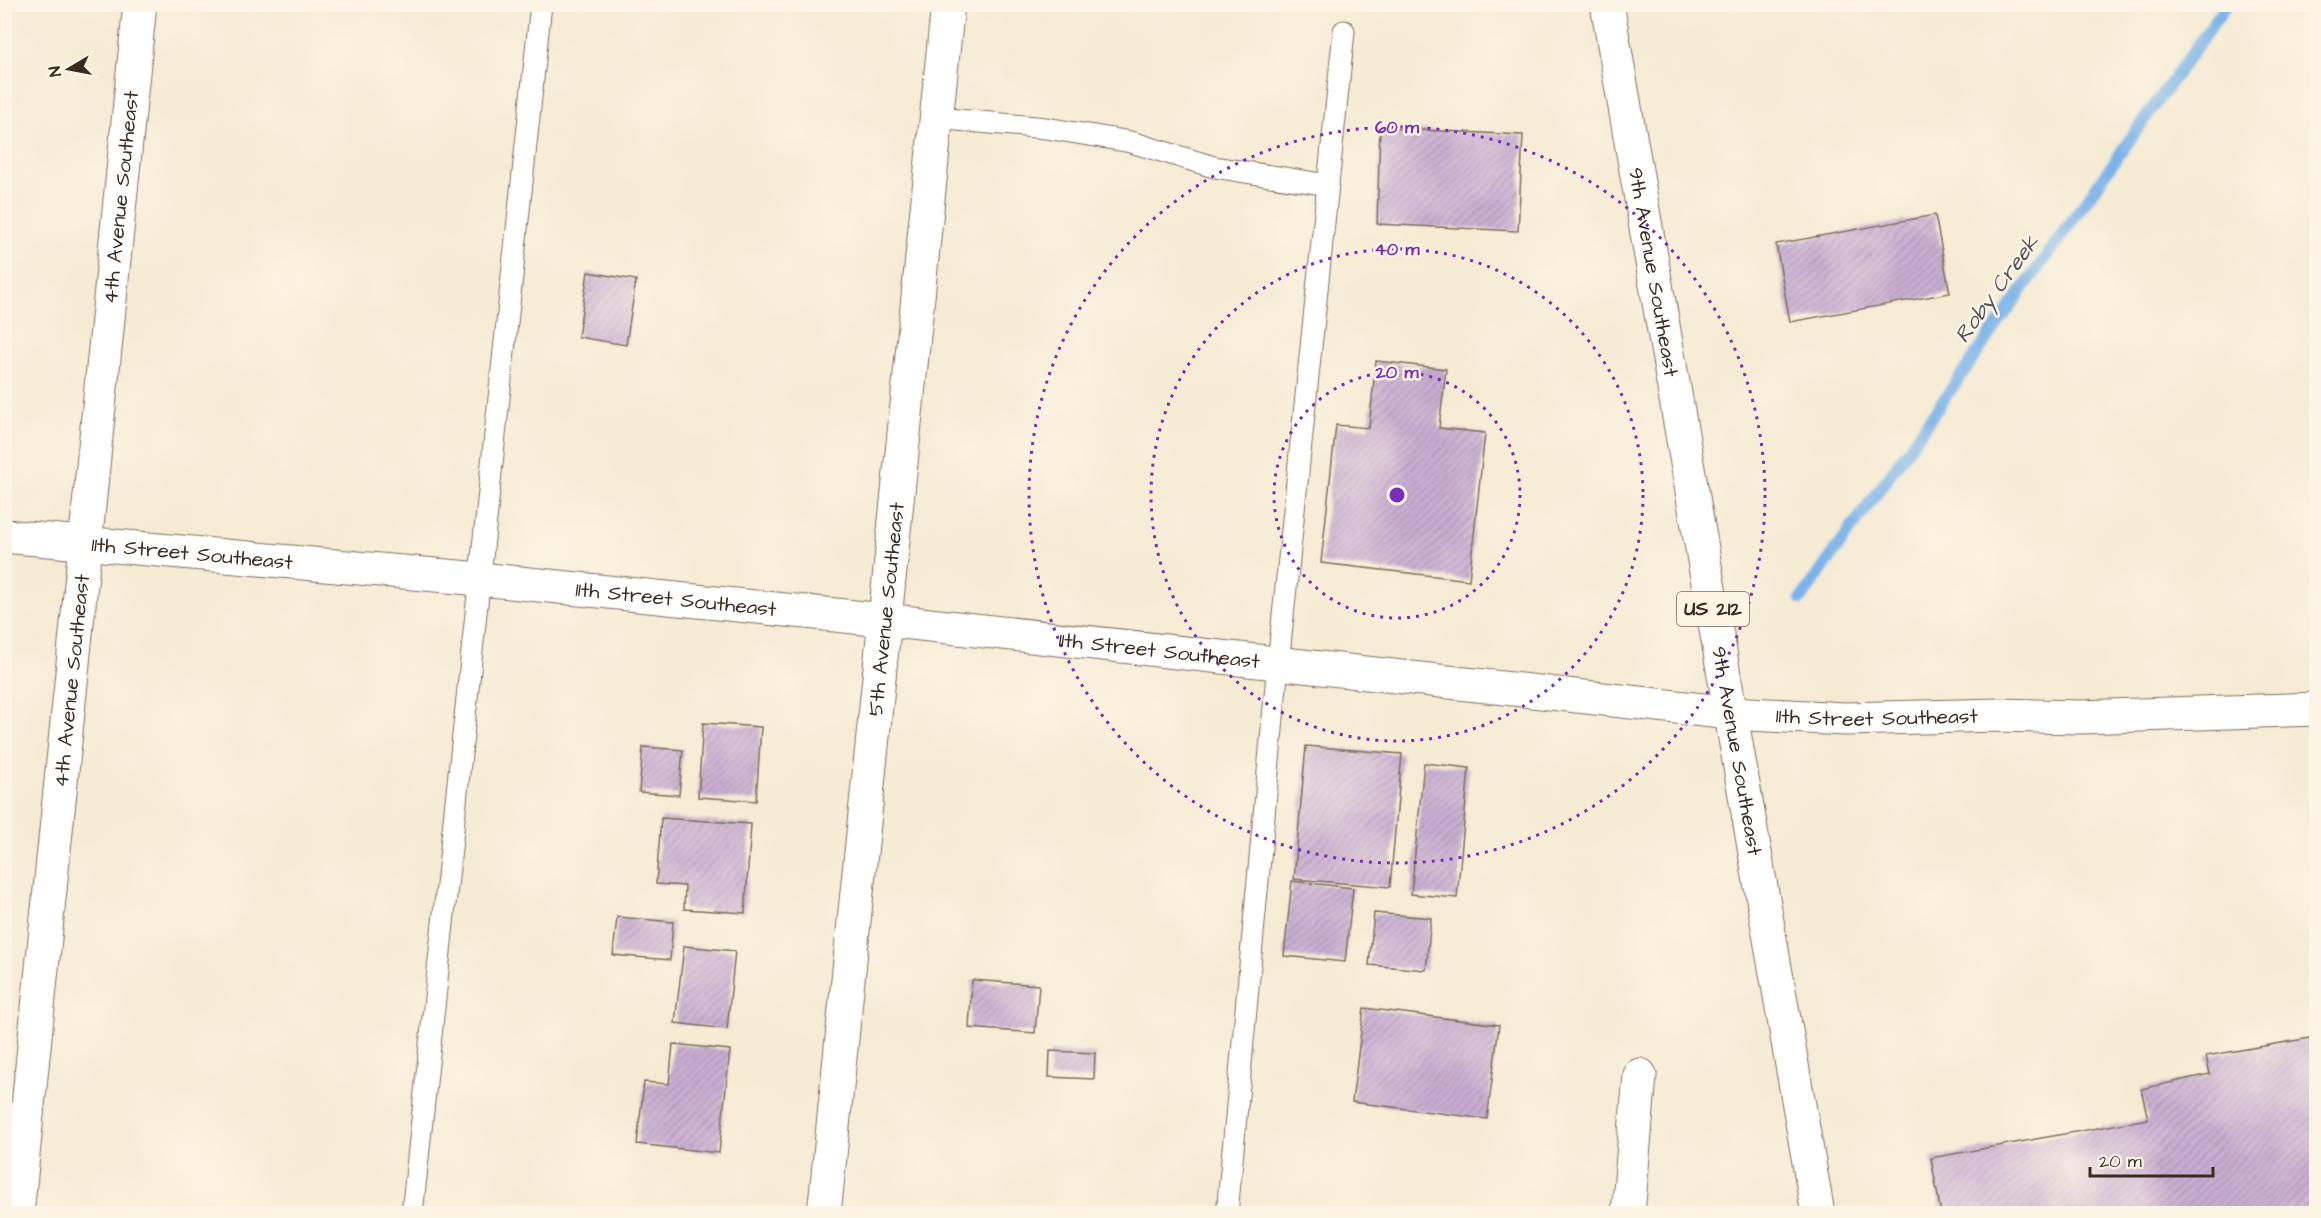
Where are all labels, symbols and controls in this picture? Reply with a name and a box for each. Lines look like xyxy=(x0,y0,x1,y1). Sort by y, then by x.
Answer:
north arrow xyxy=(39,39,99,99)
text: N xyxy=(44,65,67,78)
street label: 4th Avenue Southeast xyxy=(95,89,146,305)
text: 60 m xyxy=(1375,115,1420,140)
street label: 9th Avenue Southeast xyxy=(1621,165,1686,379)
water label: Roby Creek xyxy=(1947,228,2048,350)
text: 40 m xyxy=(1375,237,1420,262)
text: 20 m xyxy=(1375,360,1419,385)
centre of rings xyxy=(1387,485,1407,505)
street label: 5th Avenue Southeast xyxy=(861,500,911,718)
street label: 11th Street Southeast xyxy=(90,529,295,577)
street label: 4th Avenue Southeast xyxy=(46,572,97,789)
street label: 11th Street Southeast xyxy=(574,574,778,624)
road number: US 212 xyxy=(1677,592,1749,626)
street label: 11th Street Southeast xyxy=(1057,625,1262,676)
street label: 9th Avenue Southeast xyxy=(1705,644,1770,858)
street label: 11th Street Southeast xyxy=(1775,701,1979,734)
scale bar xyxy=(2090,1140,2213,1178)
text: 20 m xyxy=(2099,1149,2142,1174)

